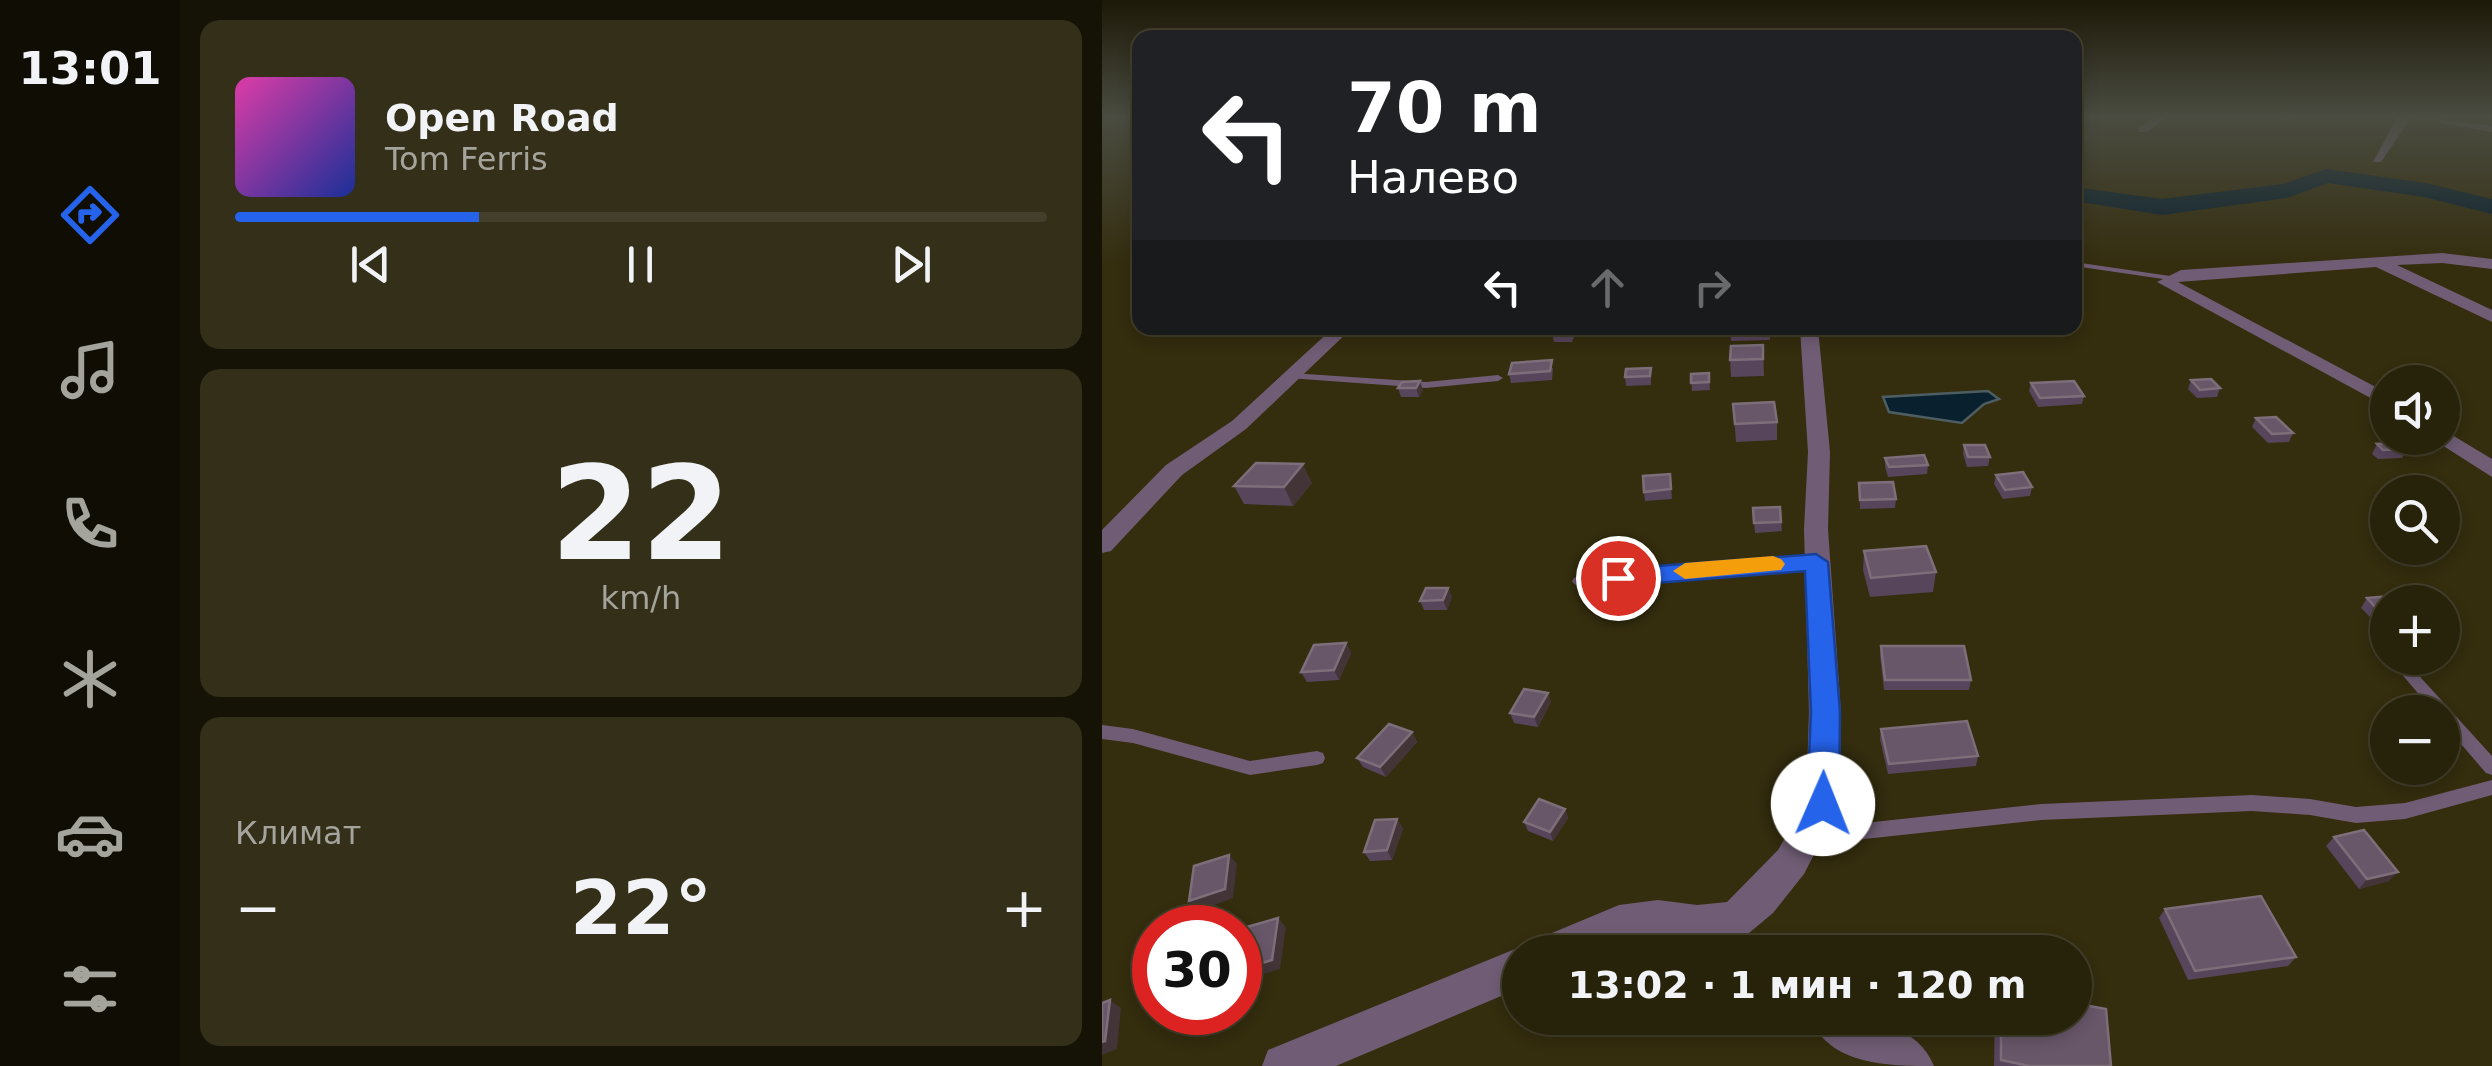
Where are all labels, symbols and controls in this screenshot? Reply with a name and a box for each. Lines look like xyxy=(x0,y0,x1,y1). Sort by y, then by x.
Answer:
text: 13:01 xyxy=(18,42,162,95)
text: 70 m xyxy=(1347,67,1542,149)
icon: left xyxy=(1182,70,1312,200)
text: Open Road xyxy=(385,96,619,140)
text: Tom Ferris xyxy=(385,140,548,178)
text: Налево xyxy=(1347,151,1519,204)
icon: directions xyxy=(55,180,125,250)
icon: previous xyxy=(343,237,398,292)
icon: pause xyxy=(613,237,668,292)
icon: next xyxy=(884,237,939,292)
icon: left xyxy=(1475,260,1530,315)
icon: ahead xyxy=(1580,260,1635,315)
icon: right xyxy=(1685,260,1740,315)
icon: music xyxy=(55,335,125,405)
map controls xyxy=(2370,365,2460,785)
button: sound xyxy=(2370,365,2460,455)
text: 22 xyxy=(551,438,731,590)
button: search xyxy=(2370,475,2460,565)
icon: phone xyxy=(55,489,125,559)
pin xyxy=(1576,536,1661,621)
icon: arrive xyxy=(1591,551,1646,606)
text: km/h xyxy=(601,579,681,617)
button: + xyxy=(2370,585,2460,675)
icon: climate xyxy=(55,644,125,714)
button: − xyxy=(2370,695,2460,785)
position arrow xyxy=(1771,752,1875,856)
icon: car xyxy=(55,799,125,869)
text: Климат xyxy=(235,814,361,852)
text: 22° xyxy=(570,864,712,952)
text: − xyxy=(235,876,281,940)
text: + xyxy=(1001,876,1047,940)
speed limit sign: 30 xyxy=(1132,905,1262,1035)
icon: filters xyxy=(55,954,125,1024)
text: 13:02 · 1 мин · 120 m xyxy=(1568,963,2026,1007)

